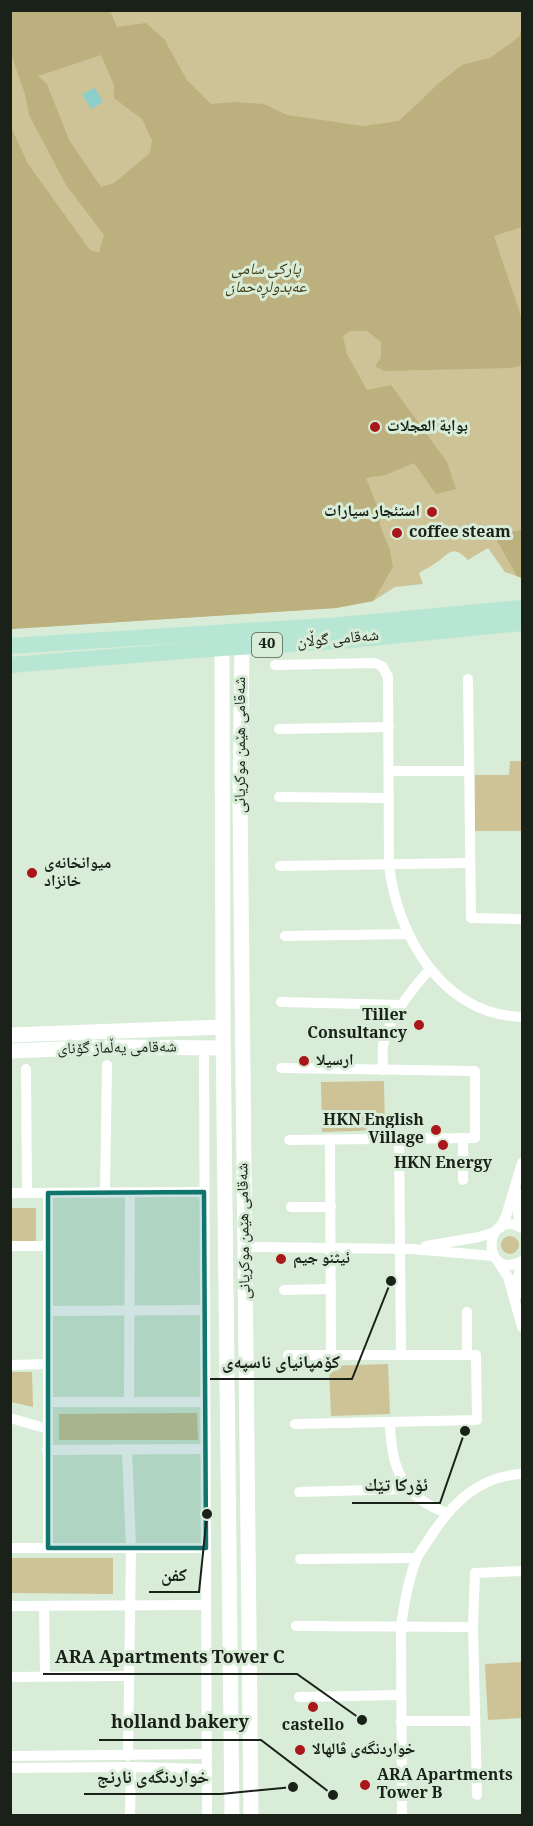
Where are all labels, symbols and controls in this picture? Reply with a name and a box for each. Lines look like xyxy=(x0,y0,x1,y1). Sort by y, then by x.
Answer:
park label: پارکی سامی عەبدولڕەحمان xyxy=(225,257,308,302)
place label: بوابة العجلات xyxy=(387,414,468,441)
marker: بوابة العجلات xyxy=(368,420,382,434)
place label: استئجار سيارات xyxy=(324,499,420,526)
marker: استئجار سيارات xyxy=(425,505,439,519)
place label: coffee steam xyxy=(409,520,511,547)
marker: coffee steam xyxy=(390,526,404,540)
street label: شەقامی گوڵان xyxy=(296,623,380,657)
road number: 40 xyxy=(252,633,282,657)
street label: شەقامی هێمن موکریانی xyxy=(228,677,255,813)
place label: میوانخانەی خانزاد xyxy=(44,851,111,896)
marker: میوانخانەی خانزاد xyxy=(25,866,39,880)
place label: Tiller Consultancy xyxy=(307,1003,408,1048)
marker: Tiller Consultancy xyxy=(412,1018,426,1032)
street label: شەقامی یەڵماز گۆنای xyxy=(57,1034,177,1064)
place label: ارسيلا xyxy=(316,1048,354,1075)
marker: ارسيلا xyxy=(297,1054,311,1068)
place label: HKN English Village xyxy=(323,1108,424,1153)
marker: HKN English Village xyxy=(429,1123,443,1137)
marker: HKN Energy xyxy=(436,1138,450,1152)
place label: HKN Energy xyxy=(394,1151,493,1178)
street label: شەقامی هێمن موکریانی xyxy=(230,1162,260,1300)
place label: ئيثنو جيم xyxy=(293,1246,350,1273)
marker: ئيثنو جيم xyxy=(274,1252,288,1266)
callout: کۆمپانیای ناسپەی xyxy=(210,1343,352,1379)
text: کۆمپانیای ناسپەی xyxy=(222,1349,340,1379)
callout: ئۆركا تێك xyxy=(352,1467,440,1503)
text: ئۆركا تێك xyxy=(364,1472,428,1502)
callout: كفن xyxy=(149,1556,199,1592)
text: كفن xyxy=(161,1562,187,1592)
callout: ARA Apartments Tower C xyxy=(43,1638,297,1674)
text: ARA Apartments Tower C xyxy=(55,1644,285,1674)
marker: castello xyxy=(306,1700,320,1714)
callout: holland bakery xyxy=(99,1704,261,1740)
text: holland bakery xyxy=(111,1709,250,1739)
place label: castello xyxy=(282,1713,344,1740)
place label: خواردنگەی ڤالهالا xyxy=(312,1737,415,1764)
marker: خواردنگەی ڤالهالا xyxy=(293,1743,307,1757)
callout: خواردنگەی نارنج xyxy=(84,1758,221,1794)
place label: ARA Apartments Tower B xyxy=(377,1763,513,1808)
text: خواردنگەی نارنج xyxy=(97,1764,209,1794)
marker: ARA Apartments Tower B xyxy=(358,1778,372,1792)

